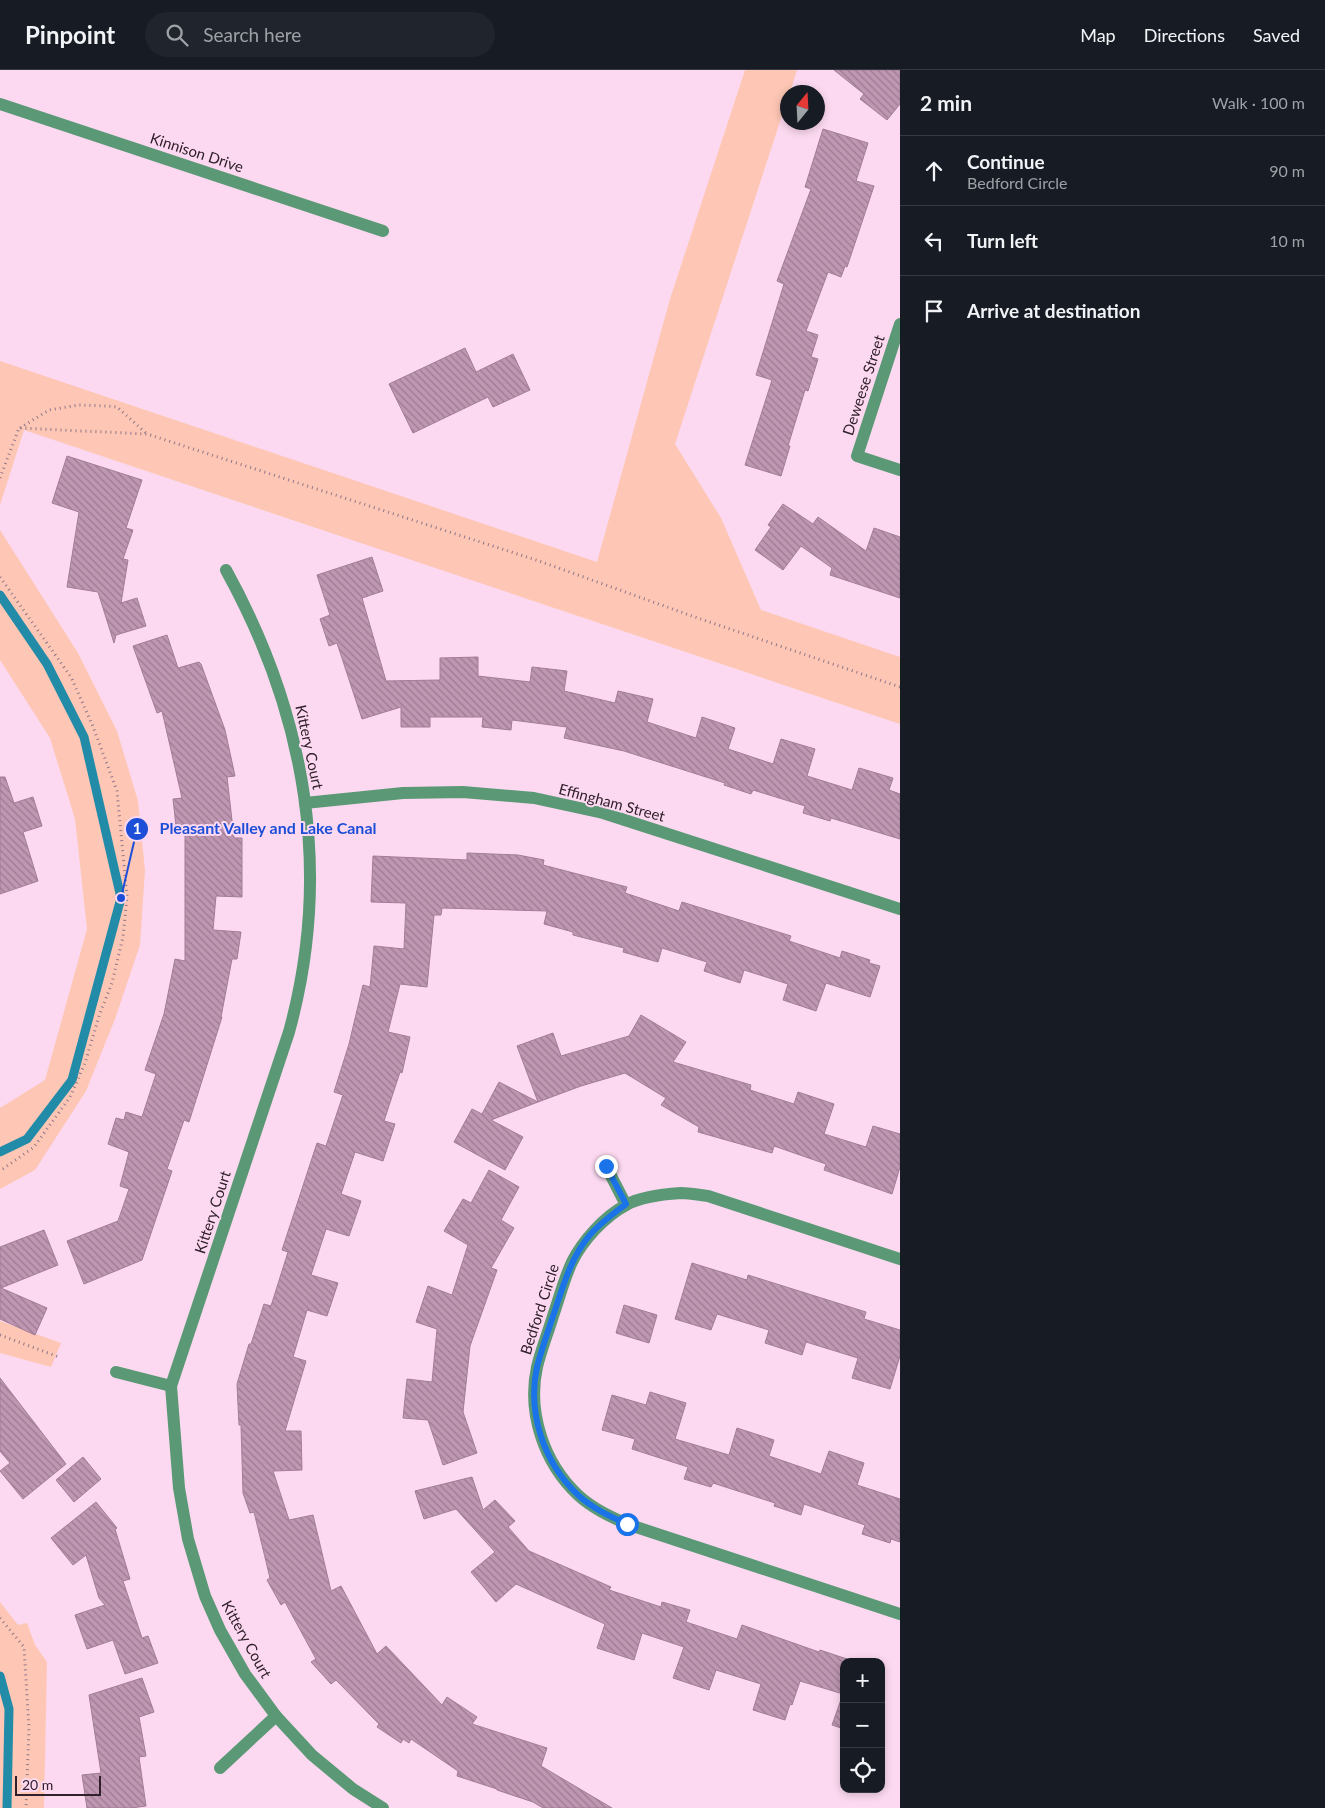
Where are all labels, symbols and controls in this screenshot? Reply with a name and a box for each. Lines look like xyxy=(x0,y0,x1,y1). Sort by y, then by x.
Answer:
search box xyxy=(145,12,495,57)
text: Pinpoint xyxy=(25,20,115,49)
icon: search xyxy=(163,21,191,49)
text: Search here xyxy=(203,23,301,46)
text: Map xyxy=(1080,24,1116,46)
text: Directions xyxy=(1144,24,1225,46)
text: Saved xyxy=(1253,24,1300,46)
north arrow xyxy=(780,85,825,130)
text: 2 min xyxy=(920,90,972,115)
text: Walk · 100 m xyxy=(1212,93,1305,112)
street label: Kinnison Drive xyxy=(148,128,246,176)
text: Continue xyxy=(967,150,1045,173)
icon: ahead xyxy=(920,157,948,185)
text: 90 m xyxy=(1269,161,1305,180)
text: Bedford Circle xyxy=(967,173,1068,192)
icon: left xyxy=(920,227,948,255)
text: Turn left xyxy=(967,229,1038,252)
text: 10 m xyxy=(1269,231,1305,250)
icon: arrive xyxy=(920,297,948,325)
text: Arrive at destination xyxy=(967,299,1140,322)
street label: Deweese Street xyxy=(838,332,888,437)
street label: Kittery Court xyxy=(292,703,328,791)
street label: Effingham Street xyxy=(557,779,668,825)
callout: Pleasant Valley and Lake Canal xyxy=(124,813,387,844)
text: Pleasant Valley and Lake Canal xyxy=(160,818,376,837)
text: 1 xyxy=(133,819,141,837)
route end xyxy=(595,1155,618,1178)
street label: Kittery Court xyxy=(190,1168,234,1256)
street label: Bedford Circle xyxy=(516,1261,562,1357)
route start xyxy=(616,1513,639,1536)
street label: Kittery Court xyxy=(218,1597,276,1681)
map controls xyxy=(840,1658,885,1793)
button: + xyxy=(840,1658,885,1703)
button: − xyxy=(840,1703,885,1748)
button: locate xyxy=(840,1748,885,1793)
scale bar xyxy=(15,1773,101,1796)
text: 20 m xyxy=(22,1776,53,1793)

